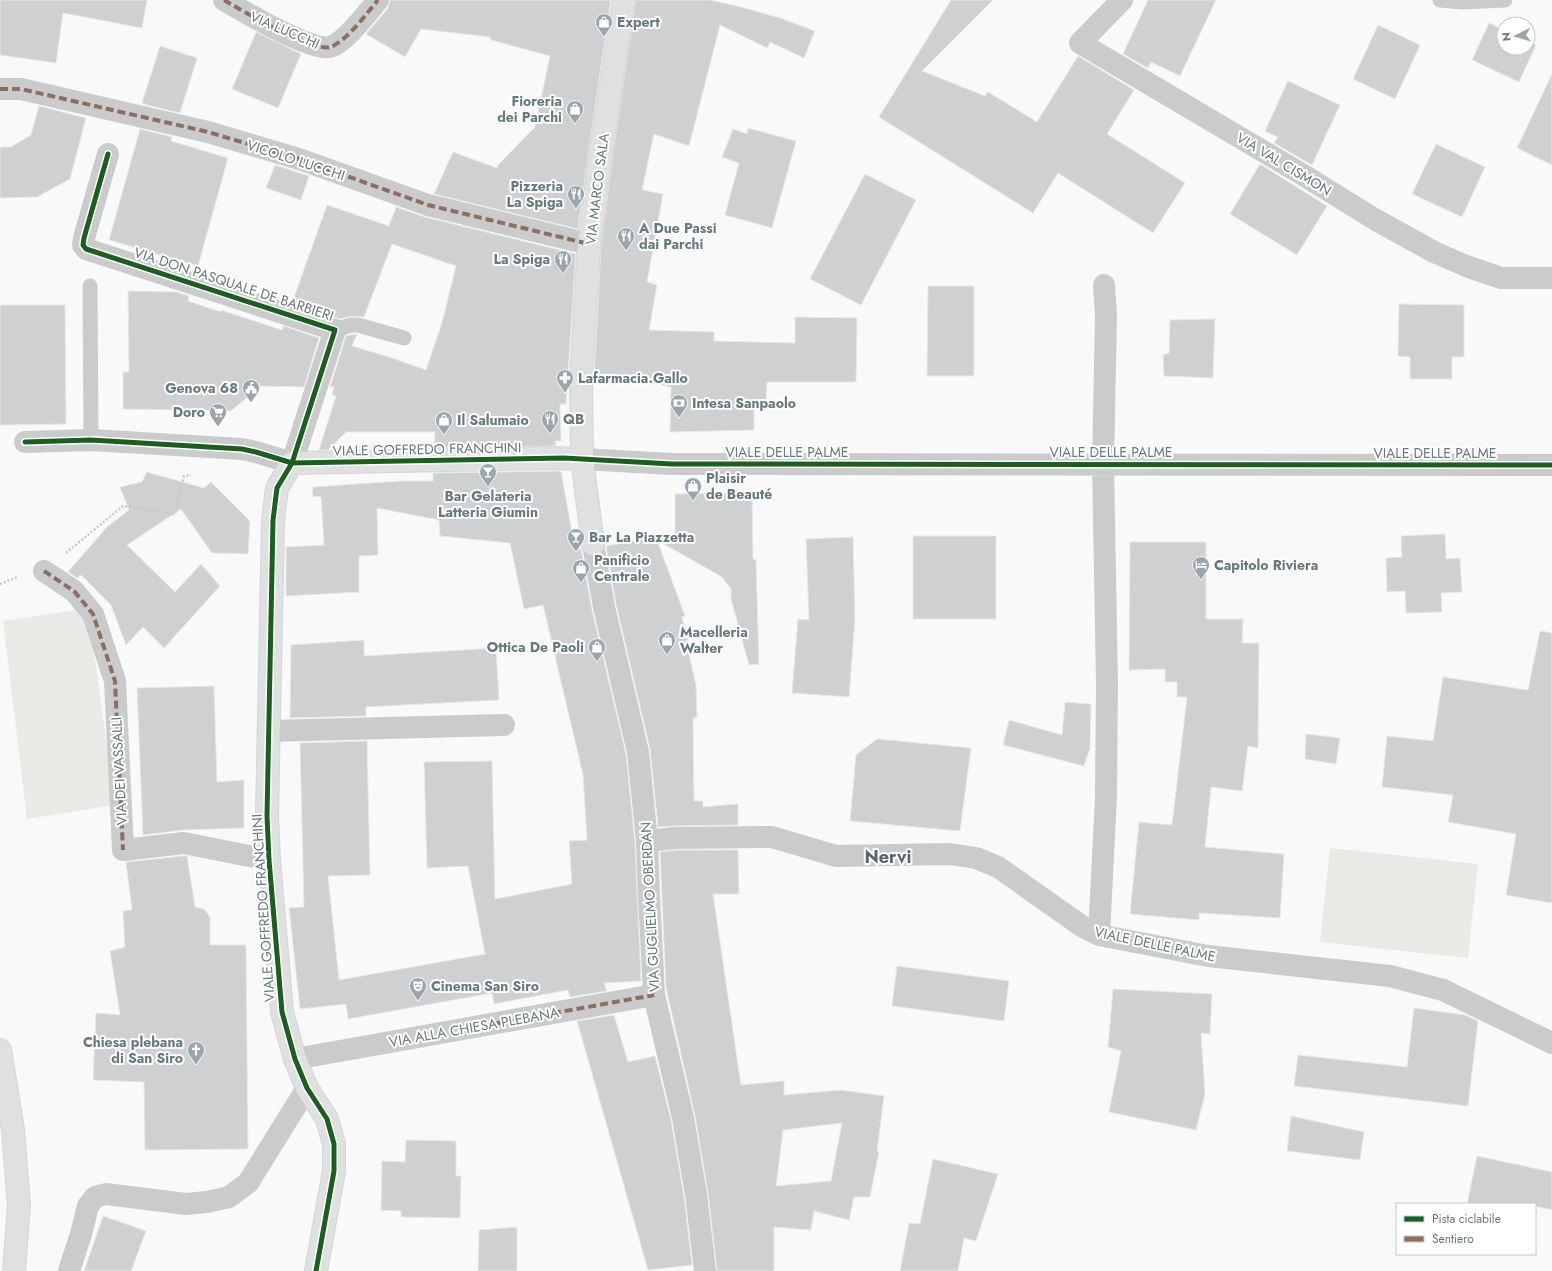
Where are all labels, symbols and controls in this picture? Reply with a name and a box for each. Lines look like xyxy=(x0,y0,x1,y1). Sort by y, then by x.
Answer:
street label: VIA LUCCHI xyxy=(247,6,323,54)
shop icon: Expert xyxy=(594,12,614,37)
place label: Expert xyxy=(617,12,660,32)
north arrow xyxy=(1496,16,1536,56)
text: N xyxy=(1498,32,1514,42)
place label: Fioreria dei Parchi xyxy=(497,91,562,127)
shop icon: Fioreria dei Parchi xyxy=(565,99,585,124)
street label: VIA VAL CISMON xyxy=(1233,128,1335,200)
street label: VIA MARCO SALA xyxy=(580,131,614,246)
street label: VICOLO LUCCHI xyxy=(244,135,348,185)
place label: Pizzeria La Spiga xyxy=(507,176,563,212)
restaurant icon: Pizzeria La Spiga xyxy=(566,184,586,209)
place label: A Due Passi dai Parchi xyxy=(638,218,717,254)
restaurant icon: A Due Passi dai Parchi xyxy=(616,226,636,251)
street label: VIA DON PASQUALE DE BARBIERI xyxy=(132,242,336,326)
place label: La Spiga xyxy=(494,249,550,269)
restaurant icon: La Spiga xyxy=(553,249,573,274)
pharmacy icon: Lafarmacia.Gallo xyxy=(555,368,575,393)
place label: Lafarmacia.Gallo xyxy=(578,368,688,388)
place label: Genova 68 xyxy=(165,378,238,398)
public building icon: Genova 68 xyxy=(241,378,261,403)
bank icon: Intesa Sanpaolo xyxy=(669,393,689,418)
place label: Intesa Sanpaolo xyxy=(692,393,796,413)
place label: Doro xyxy=(173,402,205,422)
supermarket icon: Doro xyxy=(208,402,228,427)
restaurant icon: QB xyxy=(540,409,560,434)
place label: QB xyxy=(563,409,584,429)
shop icon: Il Salumaio xyxy=(434,410,454,435)
place label: Il Salumaio xyxy=(457,410,529,430)
street label: VIALE GOFFREDO FRANCHINI xyxy=(333,437,521,461)
street label: VIALE DELLE PALME xyxy=(725,442,849,462)
street label: VIALE DELLE PALME xyxy=(1049,442,1173,462)
street label: VIALE DELLE PALME xyxy=(1373,443,1497,463)
bar icon: Bar Gelateria Latteria Giumin xyxy=(478,462,498,487)
place label: Plaisir de Beauté xyxy=(706,468,772,504)
shop icon: Plaisir de Beauté xyxy=(683,476,703,501)
place label: Bar Gelateria Latteria Giumin xyxy=(438,486,538,522)
bar icon: Bar La Piazzetta xyxy=(566,527,586,552)
place label: Bar La Piazzetta xyxy=(589,527,694,547)
place label: Panificio Centrale xyxy=(594,550,649,586)
hotel icon: Capitolo Riviera xyxy=(1191,555,1211,580)
place label: Capitolo Riviera xyxy=(1214,555,1318,575)
shop icon: Panificio Centrale xyxy=(571,558,591,583)
place label: Macelleria Walter xyxy=(680,622,748,658)
shop icon: Macelleria Walter xyxy=(657,630,677,655)
place label: Ottica De Paoli xyxy=(487,637,584,657)
shop icon: Ottica De Paoli xyxy=(587,637,607,662)
street label: VIA DEI VASSALLI xyxy=(106,716,132,826)
street label: VIALE GOFFREDO FRANCHINI xyxy=(246,813,280,1003)
street label: VIA GUGLIELMO OBERDAN xyxy=(636,821,664,993)
district label: Nervi xyxy=(865,844,912,870)
street label: VIALE DELLE PALME xyxy=(1093,921,1217,967)
theatre icon: Cinema San Siro xyxy=(408,976,428,1001)
place label: Cinema San Siro xyxy=(431,976,539,996)
street label: VIA ALLA CHIESA PLEBANA xyxy=(387,1002,561,1052)
place label: Chiesa plebana di San Siro xyxy=(83,1032,183,1068)
church icon: Chiesa plebana di San Siro xyxy=(186,1040,206,1065)
legend xyxy=(1396,1203,1536,1255)
text: Pista ciclabile xyxy=(1432,1210,1501,1228)
text: Sentiero xyxy=(1432,1230,1474,1248)

